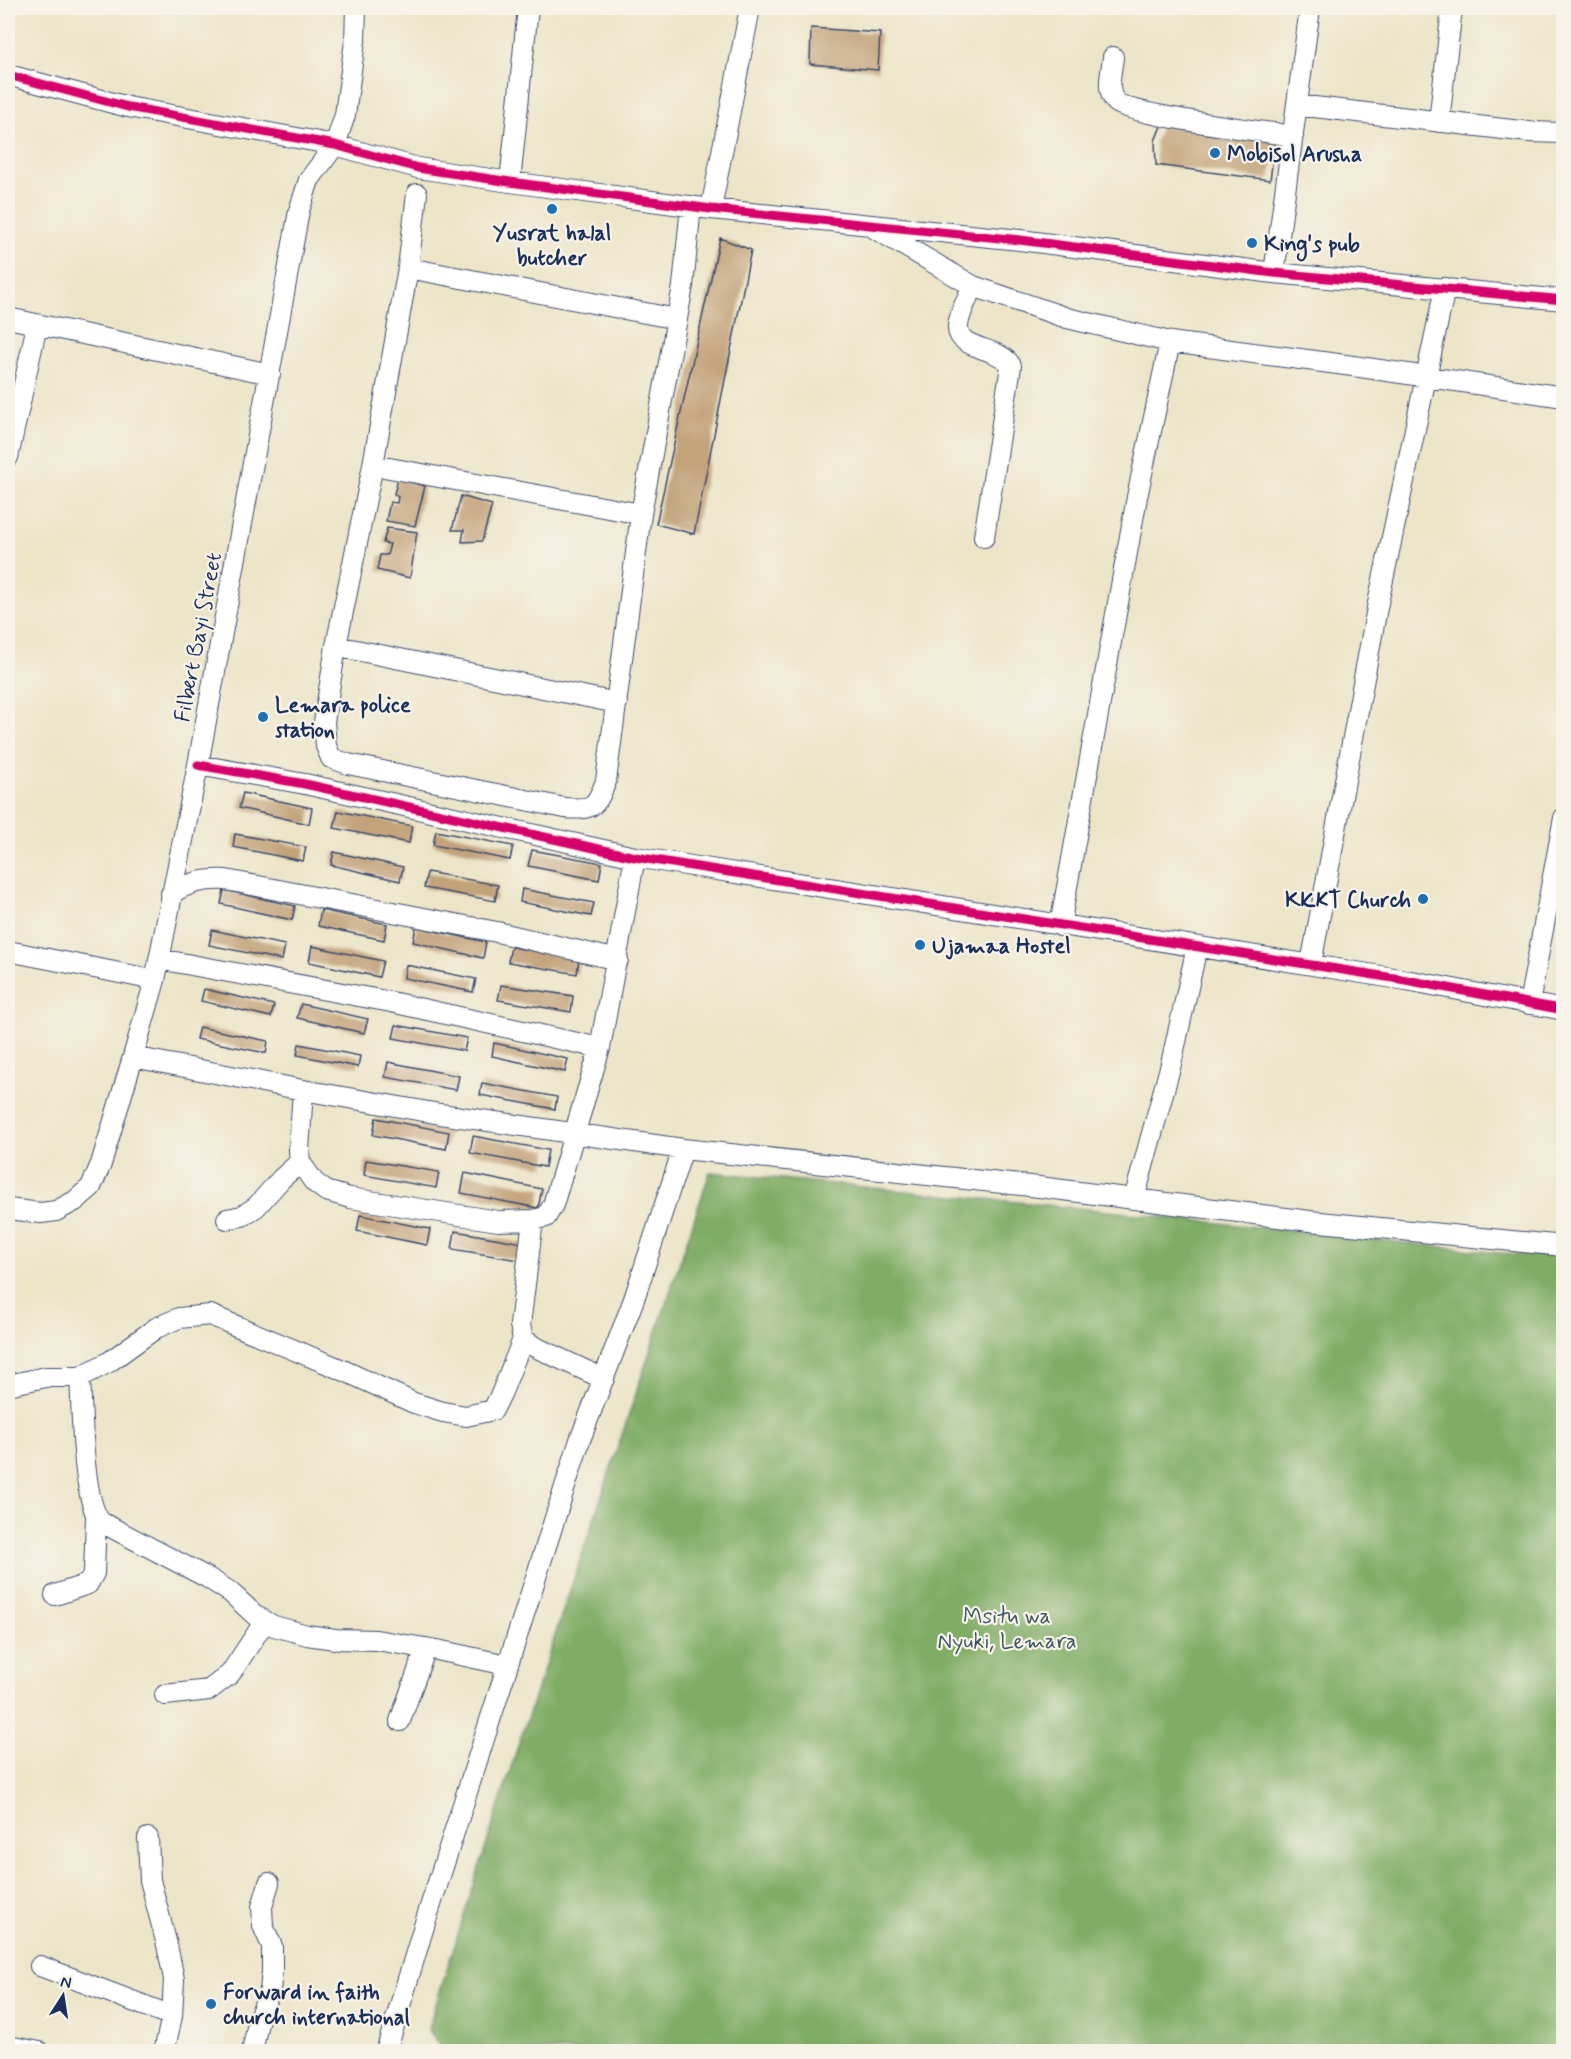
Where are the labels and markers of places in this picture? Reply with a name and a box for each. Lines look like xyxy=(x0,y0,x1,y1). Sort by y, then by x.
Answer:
place label: Mobisol Arusha xyxy=(1227,141,1362,169)
marker: Mobisol Arusha xyxy=(1208,146,1222,160)
marker: Yusrat halal butcher xyxy=(545,202,559,216)
place label: Yusrat halal butcher xyxy=(493,220,611,273)
place label: King's pub xyxy=(1264,231,1360,262)
marker: King's pub xyxy=(1245,236,1259,250)
place label: Lemara police station xyxy=(275,692,411,745)
marker: Lemara police station xyxy=(256,710,270,724)
place label: KKKT Church xyxy=(1285,887,1411,915)
marker: KKKT Church xyxy=(1416,892,1430,906)
place label: Ujamaa Hostel xyxy=(932,933,1071,961)
marker: Ujamaa Hostel xyxy=(913,938,927,952)
place label: Forward in faith church international xyxy=(222,1979,410,2032)
marker: Forward in faith church international xyxy=(204,1997,218,2011)

